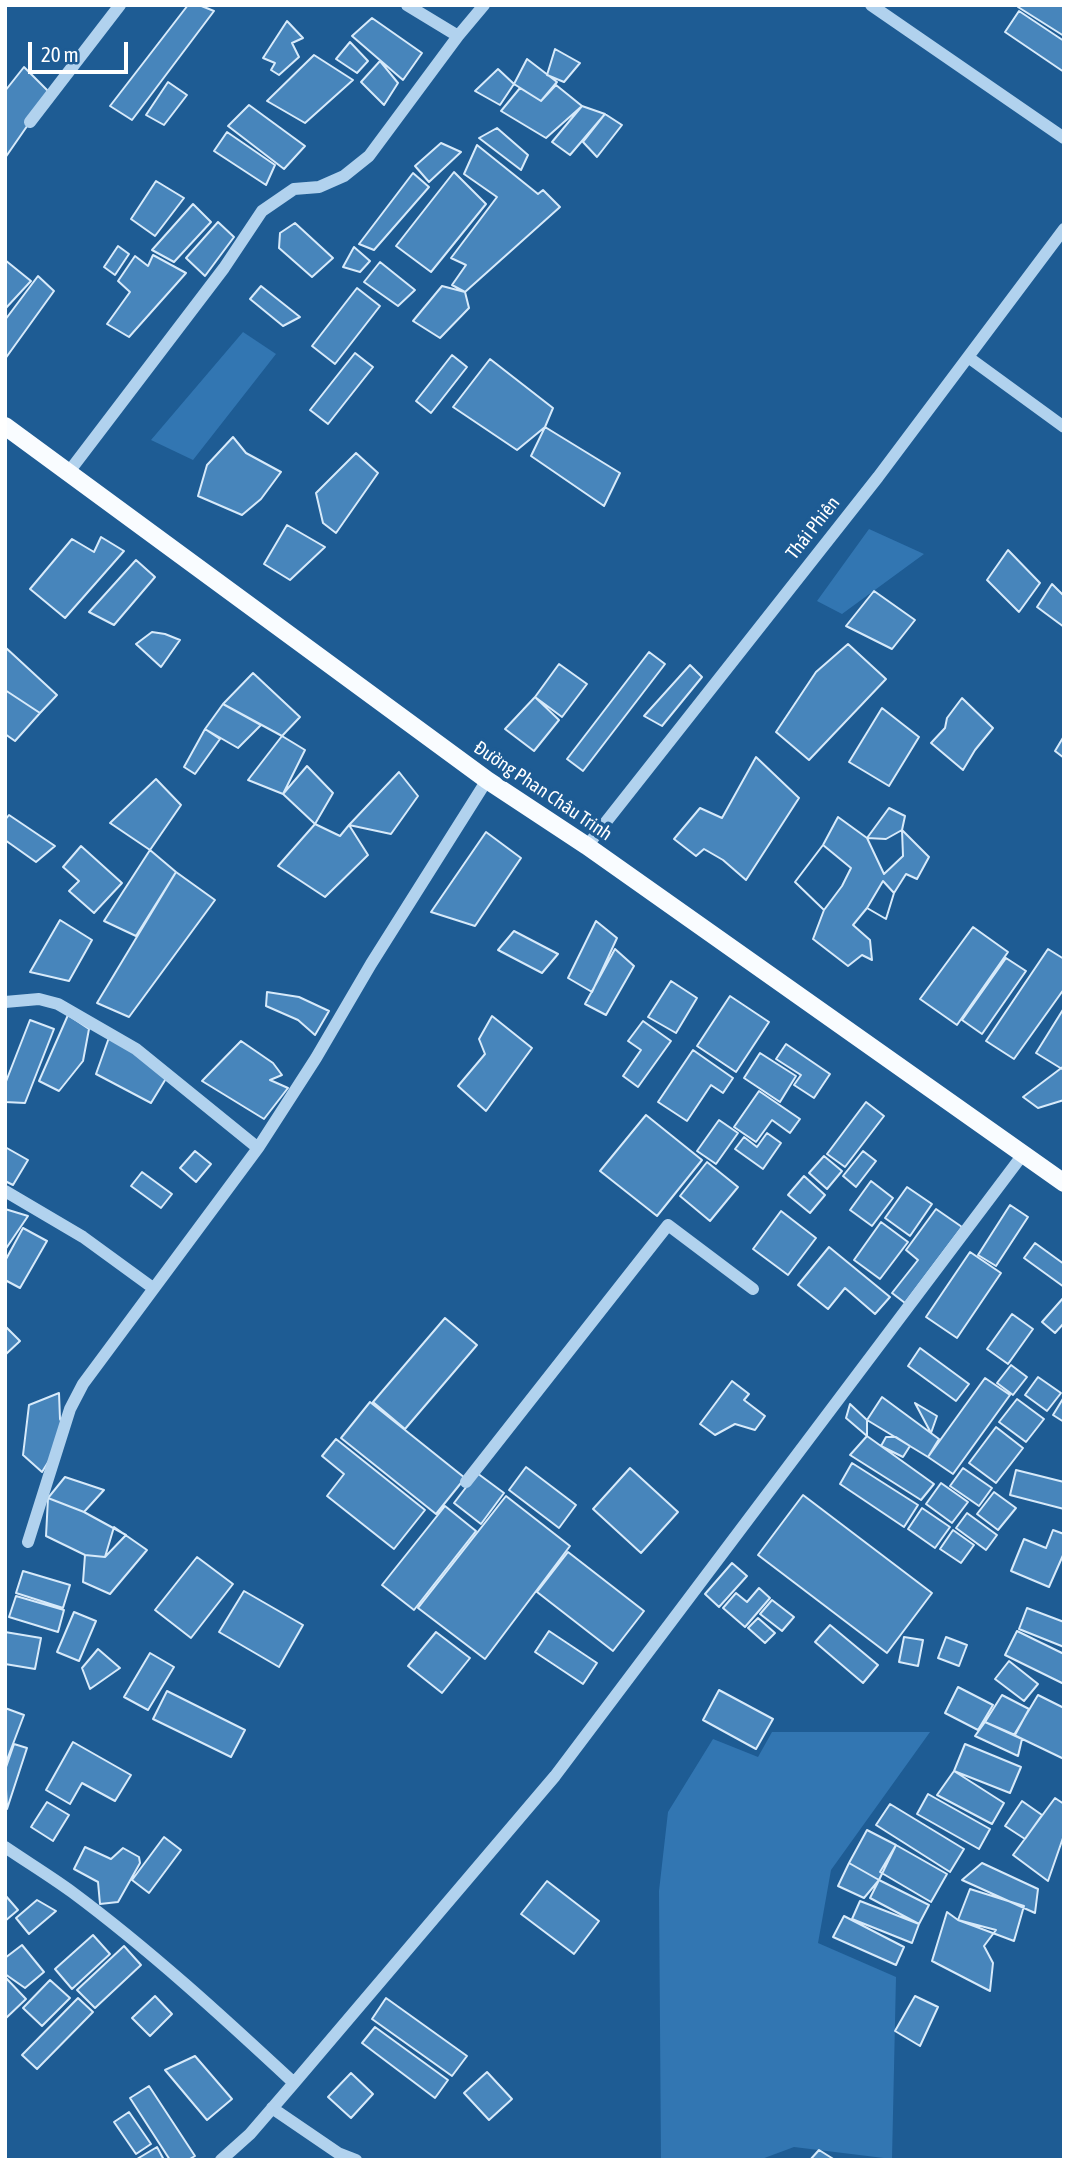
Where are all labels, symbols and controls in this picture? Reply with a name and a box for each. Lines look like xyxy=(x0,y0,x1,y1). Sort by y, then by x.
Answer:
scale bar xyxy=(32,28,131,72)
text: 20 m xyxy=(41,42,79,66)
street label: Thái Phiên xyxy=(781,492,845,564)
street label: Đường Phan Châu Trinh xyxy=(470,736,616,846)

